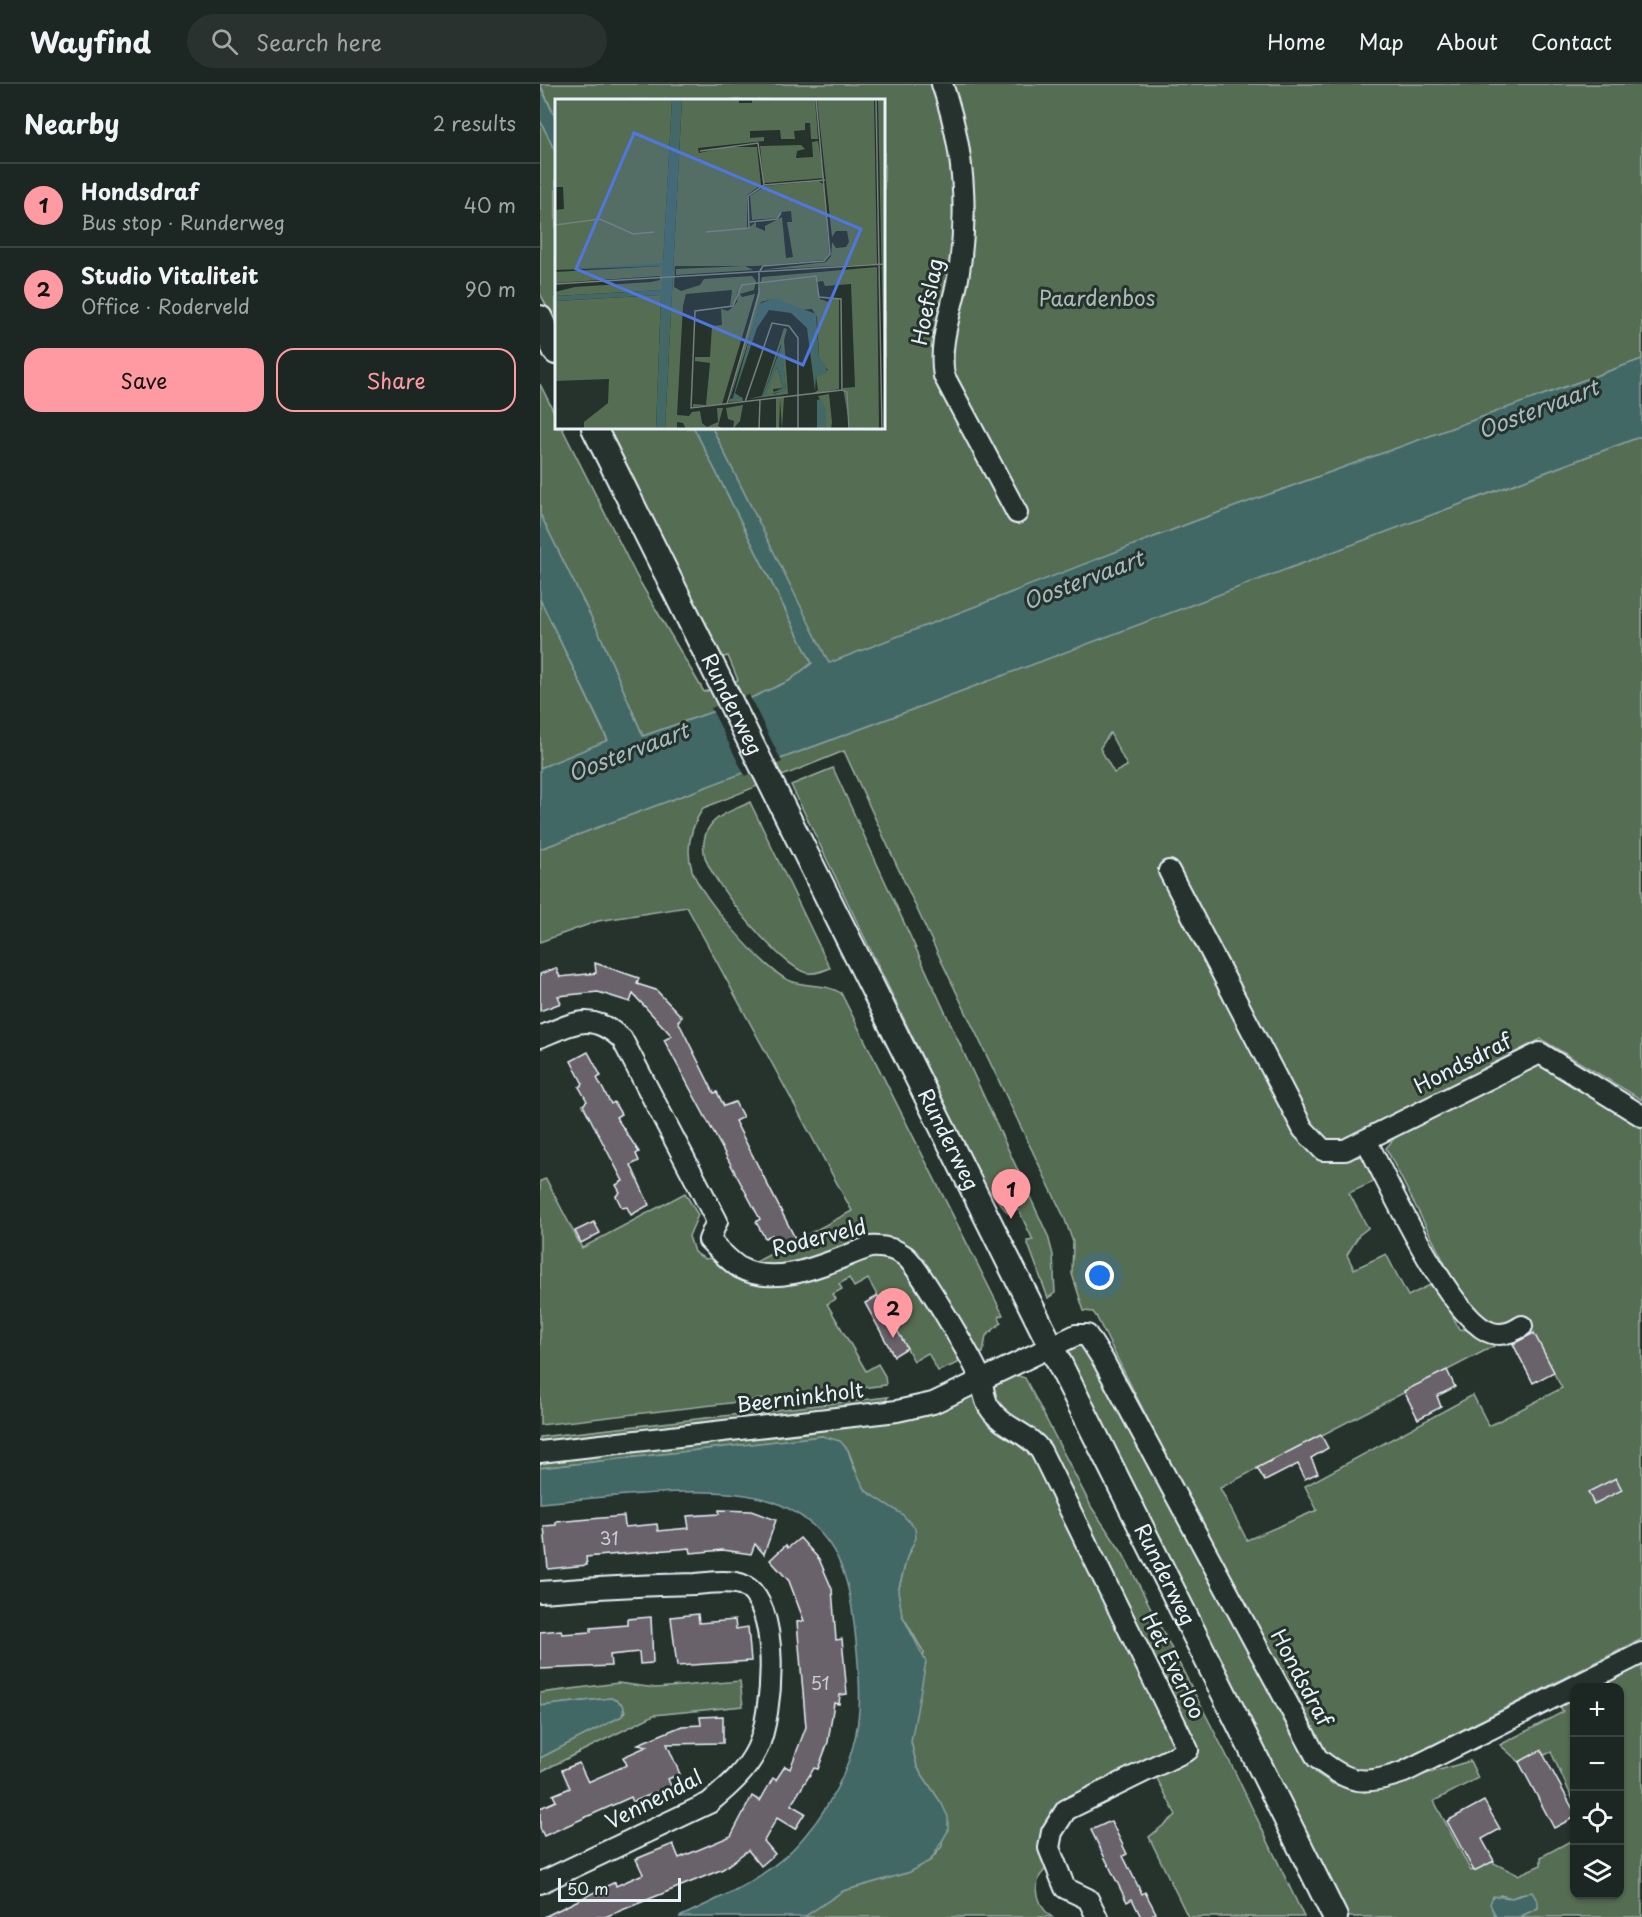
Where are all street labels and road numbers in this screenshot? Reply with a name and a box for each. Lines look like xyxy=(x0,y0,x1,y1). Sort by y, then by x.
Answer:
street label: Hoefslag xyxy=(902,255,950,348)
street label: Runderweg xyxy=(695,647,772,760)
street label: Hondsdraf xyxy=(1408,1023,1518,1101)
street label: Runderweg xyxy=(911,1082,989,1195)
street label: Roderveld xyxy=(768,1209,869,1263)
street label: Beerninkholt xyxy=(734,1372,865,1420)
street label: Runderweg xyxy=(1128,1517,1205,1631)
street label: Het Everloo xyxy=(1135,1607,1214,1724)
street label: Hondsdraf xyxy=(1264,1623,1342,1733)
street label: Vennendal xyxy=(599,1760,707,1836)

